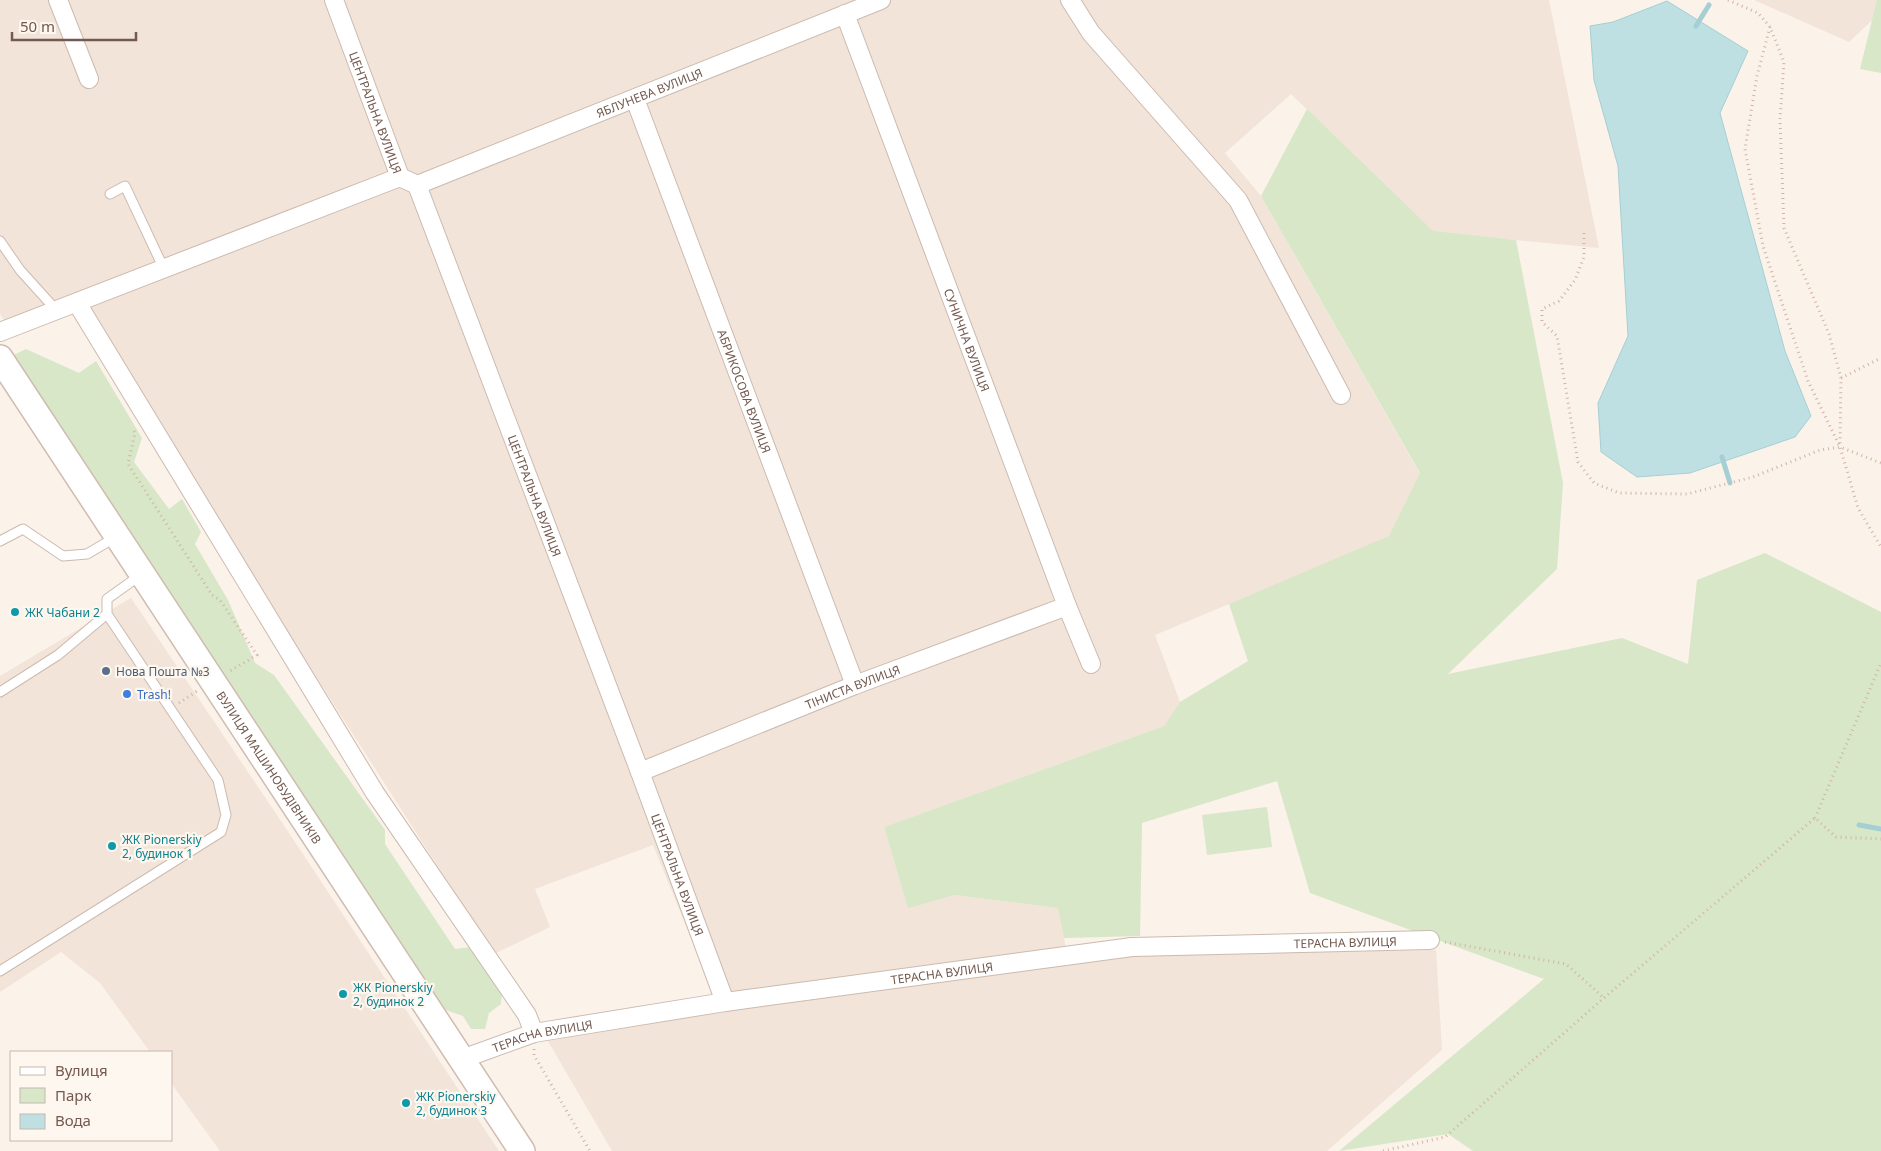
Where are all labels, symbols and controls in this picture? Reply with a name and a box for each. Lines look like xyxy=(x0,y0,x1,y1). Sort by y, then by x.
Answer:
scale bar xyxy=(12,10,136,42)
text: 50 m xyxy=(20,16,55,36)
street label: ЦЕНТРАЛЬНА ВУЛИЦЯ xyxy=(345,49,406,176)
street label: ЯБЛУНЕВА ВУЛИЦЯ xyxy=(594,64,705,121)
street label: СУНИЧНА ВУЛИЦЯ xyxy=(940,286,994,394)
street label: АБРИКОСОВА ВУЛИЦЯ xyxy=(714,327,776,455)
street label: ЦЕНТРАЛЬНА ВУЛИЦЯ xyxy=(504,432,566,559)
place label: ЖК Чабани 2 xyxy=(25,604,100,621)
marker: ЖК Чабани 2 xyxy=(9,606,21,618)
street label: ТІНИСТА ВУЛИЦЯ xyxy=(802,661,902,713)
place label: Нова Пошта №3 xyxy=(116,663,210,680)
marker: Нова Пошта №3 xyxy=(100,665,112,677)
place label: Trash! xyxy=(137,686,171,703)
marker: Trash! xyxy=(121,688,133,700)
street label: ВУЛИЦЯ МАШИНОБУДІВНИКІВ xyxy=(213,688,326,847)
street label: ЦЕНТРАЛЬНА ВУЛИЦЯ xyxy=(648,811,708,938)
place label: ЖК Pionerskiy 2, будинок 1 xyxy=(122,831,202,862)
marker: ЖК Pionerskiy 2, будинок 1 xyxy=(106,840,118,852)
street label: ТЕРАСНА ВУЛИЦЯ xyxy=(1294,932,1397,952)
street label: ТЕРАСНА ВУЛИЦЯ xyxy=(890,957,994,988)
place label: ЖК Pionerskiy 2, будинок 2 xyxy=(353,979,433,1010)
marker: ЖК Pionerskiy 2, будинок 2 xyxy=(337,988,349,1000)
street label: ТЕРАСНА ВУЛИЦЯ xyxy=(490,1015,594,1056)
legend xyxy=(10,1051,172,1141)
text: Вулиця xyxy=(55,1060,108,1080)
text: Парк xyxy=(55,1085,91,1105)
place label: ЖК Pionerskiy 2, будинок 3 xyxy=(416,1088,496,1119)
marker: ЖК Pionerskiy 2, будинок 3 xyxy=(400,1097,412,1109)
text: Вода xyxy=(55,1110,91,1130)

